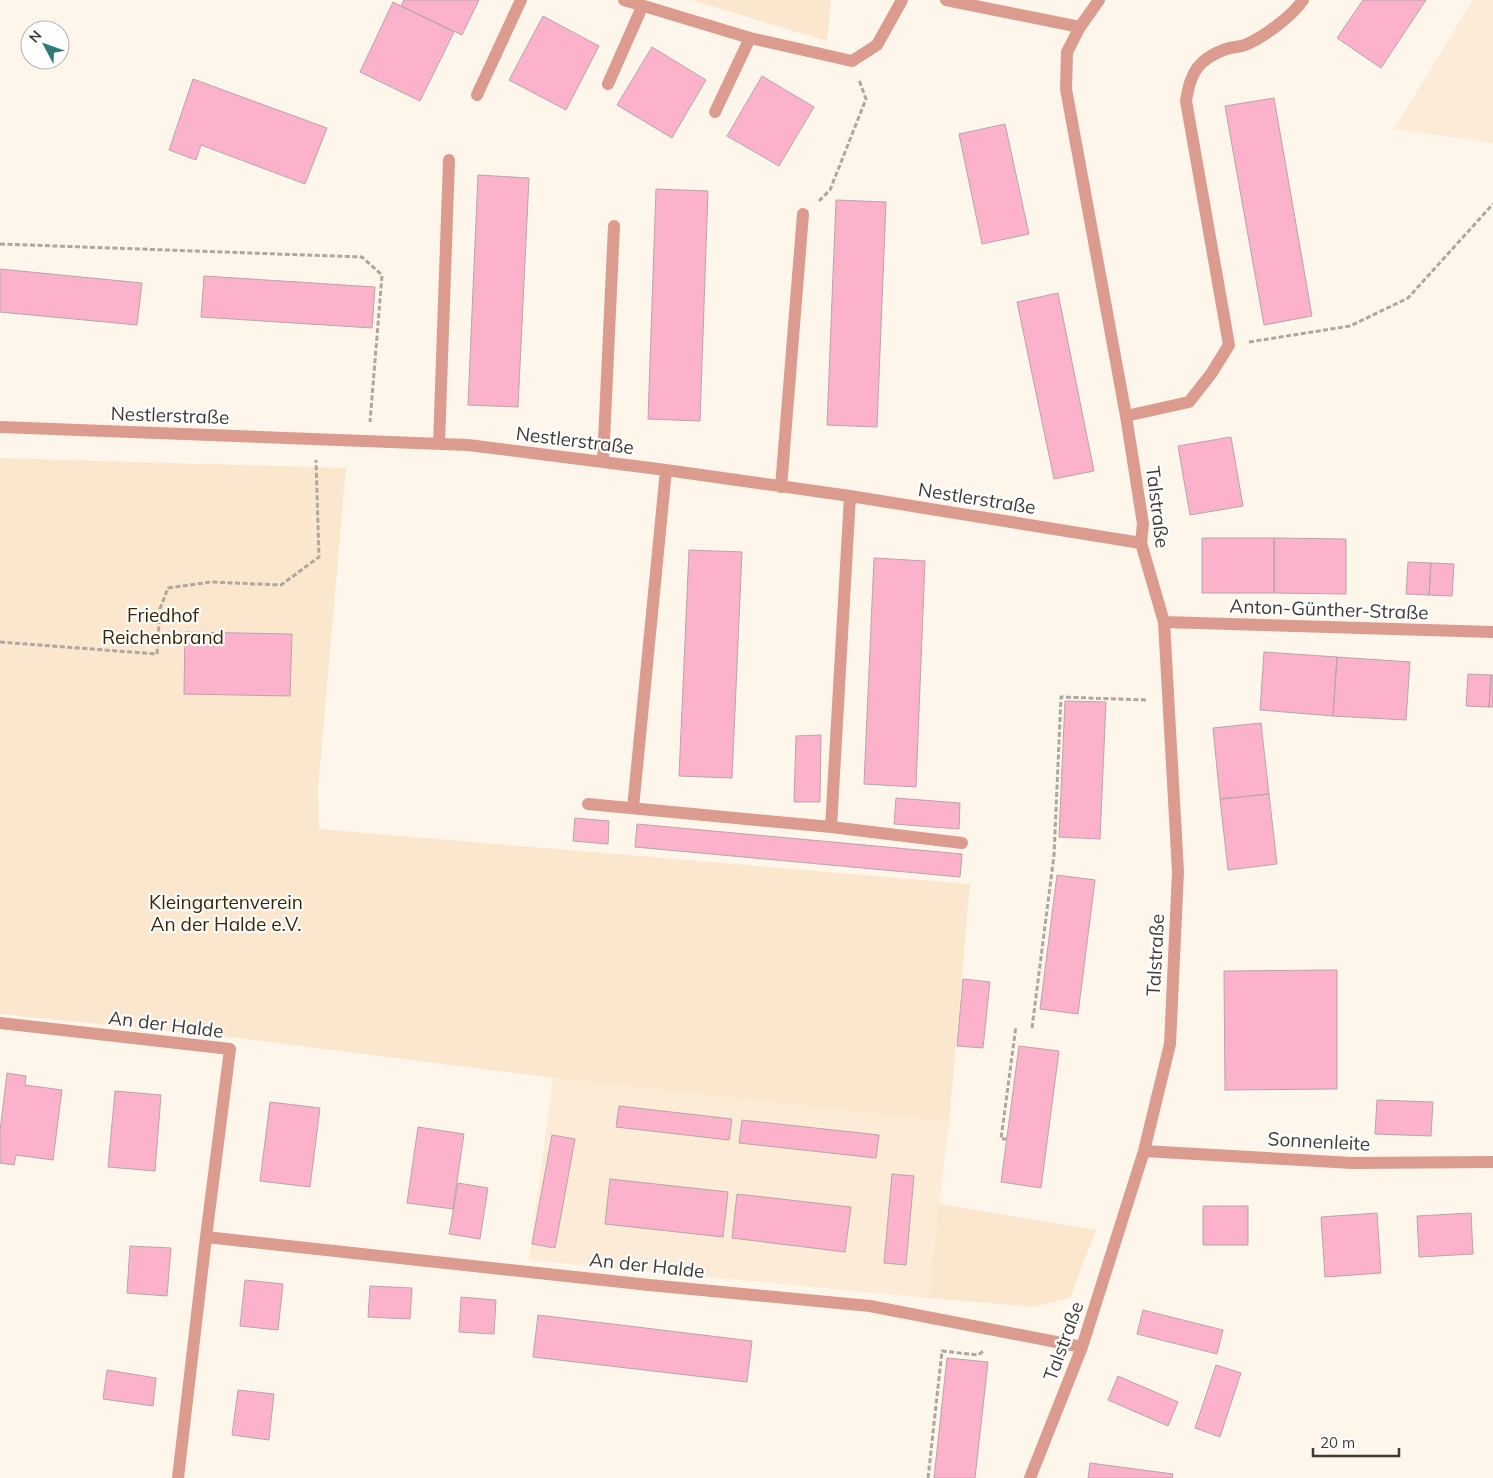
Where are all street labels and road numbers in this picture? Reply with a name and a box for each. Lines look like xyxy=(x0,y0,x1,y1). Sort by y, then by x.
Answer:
street label: Nestlerstraße xyxy=(110,401,230,429)
street label: Nestlerstraße xyxy=(515,421,635,459)
street label: Talstraße xyxy=(1141,465,1175,549)
street label: Nestlerstraße xyxy=(916,477,1038,519)
street label: Anton-Günther-Straße xyxy=(1229,594,1429,624)
street label: Talstraße xyxy=(1141,913,1169,997)
street label: An der Halde xyxy=(107,1005,225,1043)
street label: Sonnenleite xyxy=(1267,1126,1371,1156)
street label: An der Halde xyxy=(588,1247,706,1283)
street label: Talstraße xyxy=(1038,1298,1088,1384)

